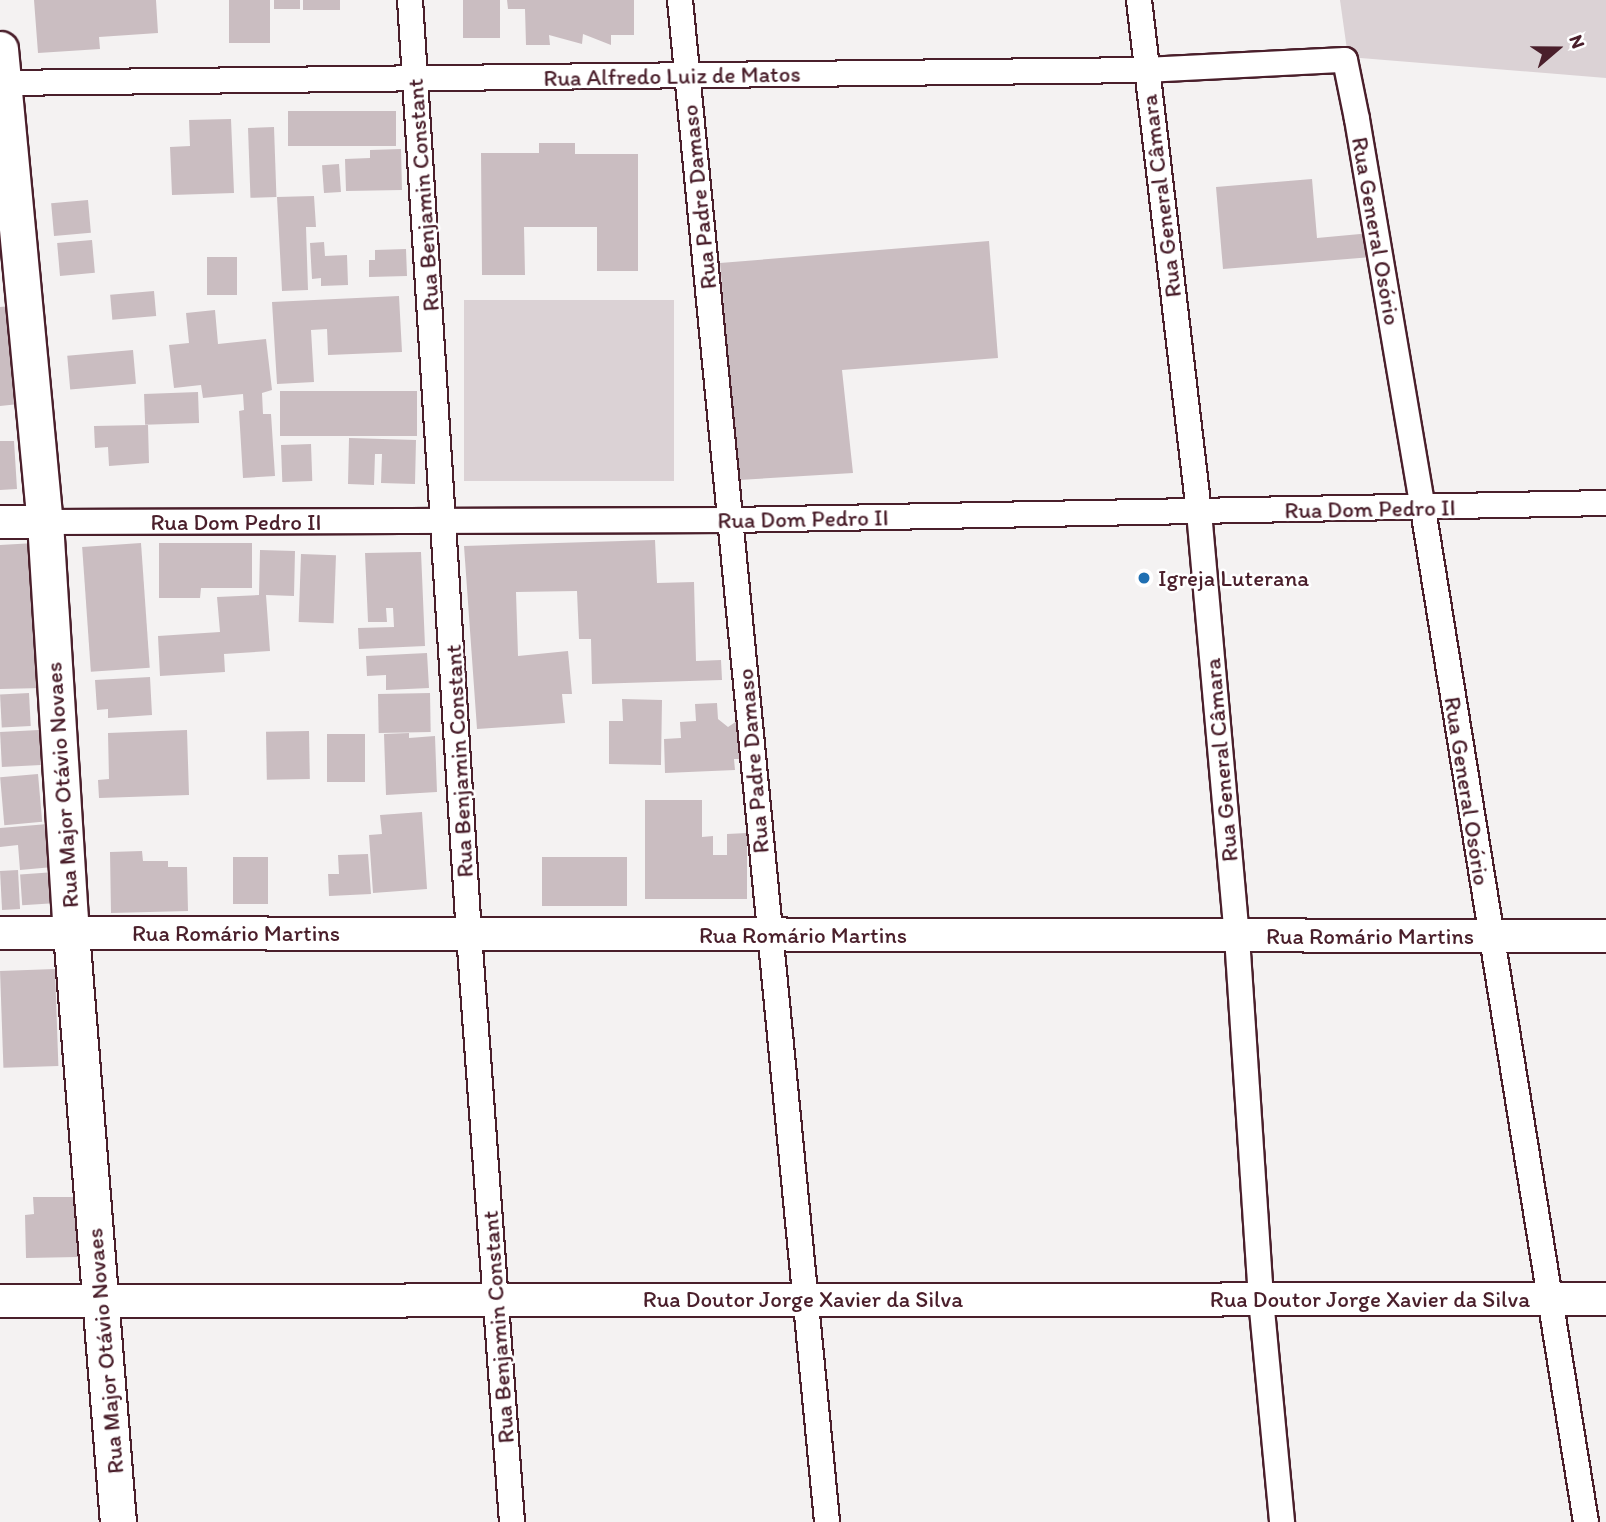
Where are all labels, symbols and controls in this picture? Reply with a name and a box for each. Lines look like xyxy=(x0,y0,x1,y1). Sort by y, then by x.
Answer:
north arrow xyxy=(1522,14,1592,84)
text: N xyxy=(1564,32,1590,52)
street label: Rua Alfredo Luiz de Matos xyxy=(543,60,801,92)
street label: Rua Benjamin Constant xyxy=(401,77,445,313)
street label: Rua General Câmara xyxy=(1135,93,1187,299)
street label: Rua Padre Damaso xyxy=(676,104,722,290)
street label: Rua General Osório xyxy=(1346,135,1406,327)
street label: Rua Dom Pedro II xyxy=(1284,494,1456,524)
street label: Rua Dom Pedro II xyxy=(717,504,889,534)
street label: Rua Dom Pedro II xyxy=(151,508,321,536)
place label: Igreja Luterana xyxy=(1158,564,1310,592)
marker: Igreja Luterana xyxy=(1136,570,1152,586)
street label: Rua Benjamin Constant xyxy=(439,644,479,878)
street label: Rua General Câmara xyxy=(1198,657,1244,863)
street label: Rua Major Otávio Novaes xyxy=(40,662,84,908)
street label: Rua Padre Damaso xyxy=(731,668,775,854)
street label: Rua General Osório xyxy=(1438,694,1496,888)
street label: Rua Romário Martins xyxy=(132,919,340,947)
street label: Rua Romário Martins xyxy=(699,921,907,949)
street label: Rua Romário Martins xyxy=(1266,922,1474,950)
street label: Rua Benjamin Constant xyxy=(476,1209,520,1445)
street label: Rua Major Otávio Novaes xyxy=(81,1227,129,1475)
street label: Rua Doutor Jorge Xavier da Silva xyxy=(642,1285,964,1313)
street label: Rua Doutor Jorge Xavier da Silva xyxy=(1209,1285,1531,1313)

